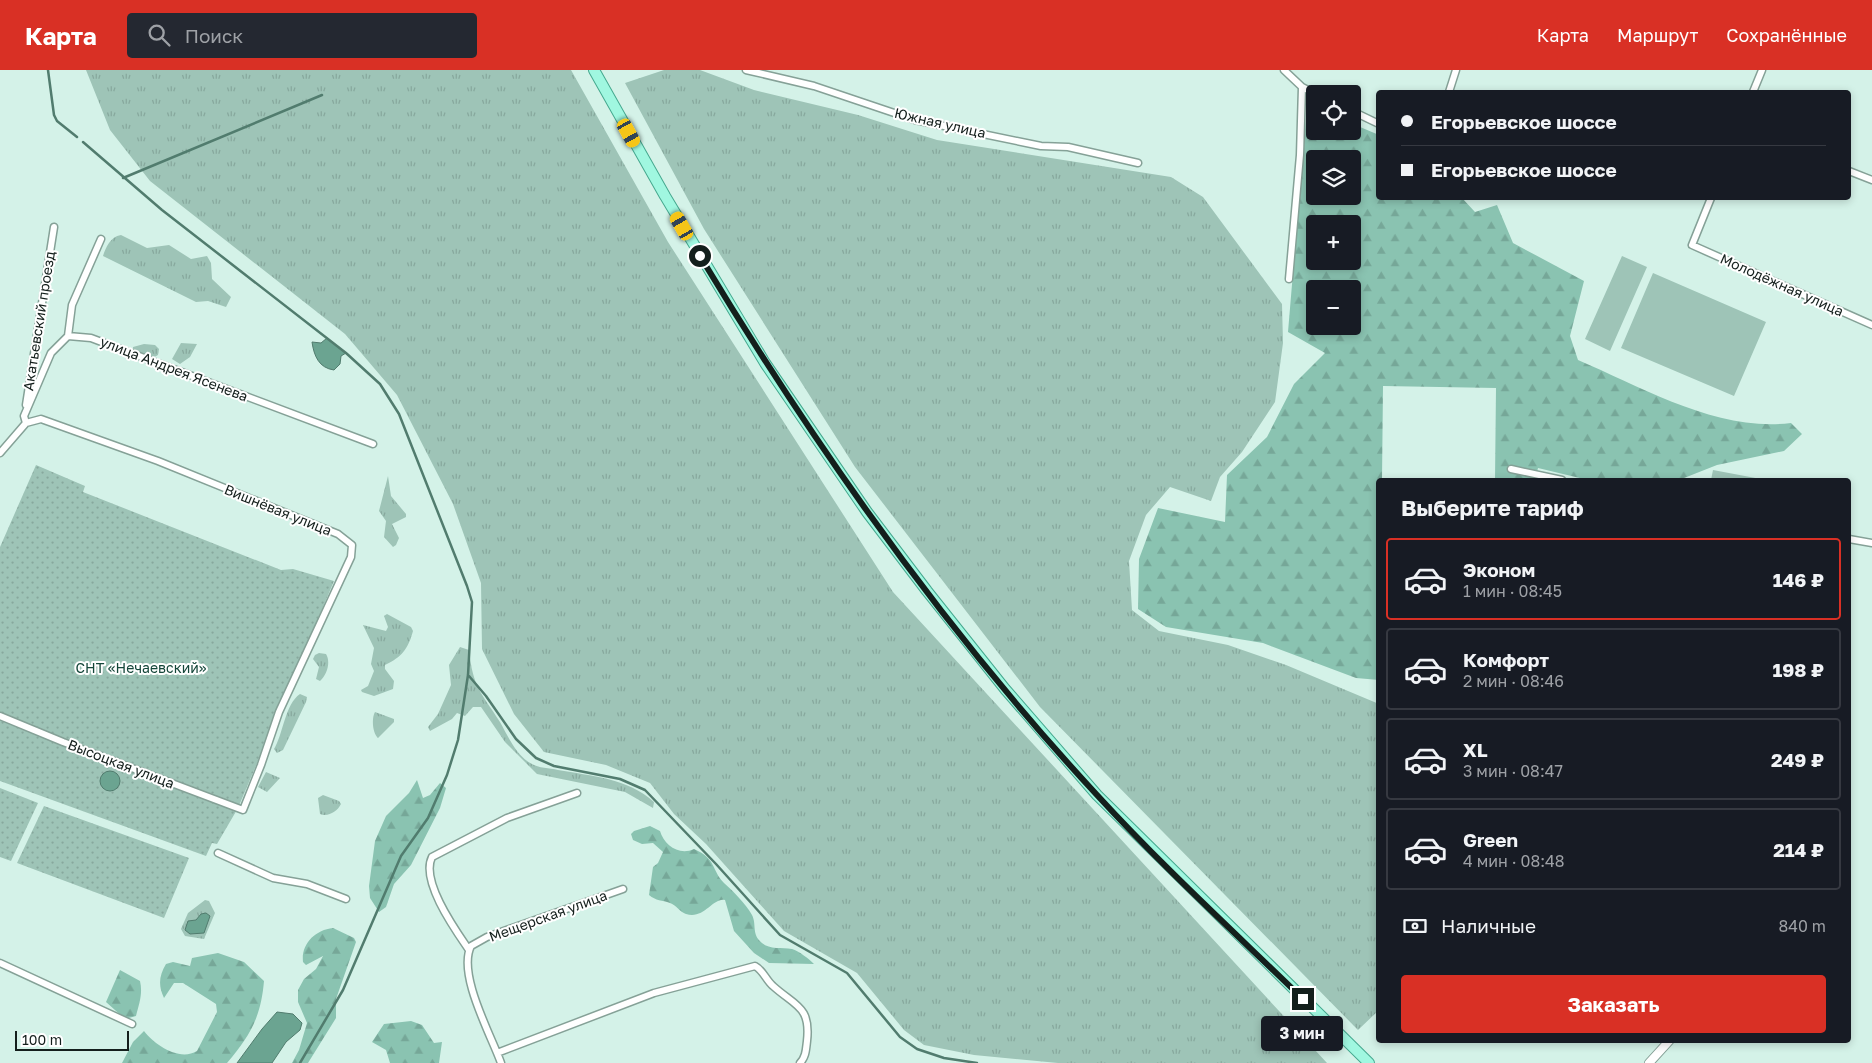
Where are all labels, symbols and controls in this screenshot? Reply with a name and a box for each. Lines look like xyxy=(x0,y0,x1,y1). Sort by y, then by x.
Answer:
search box xyxy=(127,13,477,58)
text: Карта xyxy=(25,21,97,50)
icon: search xyxy=(145,21,173,49)
text: Поиск xyxy=(185,24,243,47)
text: Карта xyxy=(1537,24,1589,46)
text: Маршрут xyxy=(1617,24,1698,46)
text: Сохранённые xyxy=(1726,24,1847,46)
map controls xyxy=(1306,85,1361,335)
button: locate xyxy=(1306,85,1361,140)
street label: Южная улица xyxy=(893,104,987,141)
text: Егорьевское шоссе xyxy=(1431,110,1617,133)
car xyxy=(615,116,642,150)
button: layers xyxy=(1306,150,1361,205)
text: Егорьевское шоссе xyxy=(1431,158,1617,181)
car xyxy=(668,209,695,243)
button: + xyxy=(1306,215,1361,270)
route start xyxy=(689,245,711,267)
street label: Акатьевский проезд xyxy=(19,249,58,392)
street label: Молодёжная улица xyxy=(1718,250,1847,319)
button: − xyxy=(1306,280,1361,335)
street label: улица Андрея Ясенева xyxy=(98,332,250,405)
street label: Вишнёвая улица xyxy=(222,480,334,539)
text: Выберите тариф xyxy=(1401,494,1584,521)
icon: car xyxy=(1403,557,1448,602)
text: Эконом xyxy=(1463,558,1535,581)
text: 146 ₽ xyxy=(1773,568,1824,591)
text: 1 мин · 08:45 xyxy=(1463,581,1562,601)
icon: car xyxy=(1403,647,1448,692)
text: Комфорт xyxy=(1463,648,1549,671)
text: 198 ₽ xyxy=(1772,658,1824,681)
park label: СНТ «Нечаевский» xyxy=(76,659,207,676)
text: 2 мин · 08:46 xyxy=(1463,671,1564,691)
street label: Высоцкая улица xyxy=(66,735,177,792)
icon: car xyxy=(1403,737,1448,782)
text: XL xyxy=(1463,738,1488,761)
text: 249 ₽ xyxy=(1771,748,1824,771)
text: 3 мин · 08:47 xyxy=(1463,761,1563,781)
icon: car xyxy=(1403,827,1448,872)
text: Green xyxy=(1463,828,1518,851)
text: 214 ₽ xyxy=(1773,838,1824,861)
text: 4 мин · 08:48 xyxy=(1463,851,1565,871)
street label: Мещерская улица xyxy=(486,886,609,945)
icon: cash xyxy=(1401,912,1429,940)
text: Наличные xyxy=(1441,914,1536,937)
text: 840 m xyxy=(1778,916,1826,936)
button: Заказать xyxy=(1401,975,1826,1033)
route end xyxy=(1292,988,1314,1010)
callout: 3 мин xyxy=(1262,1016,1344,1052)
text: 3 мин xyxy=(1280,1023,1324,1043)
scale bar xyxy=(15,1028,129,1051)
text: 100 m xyxy=(22,1031,62,1048)

